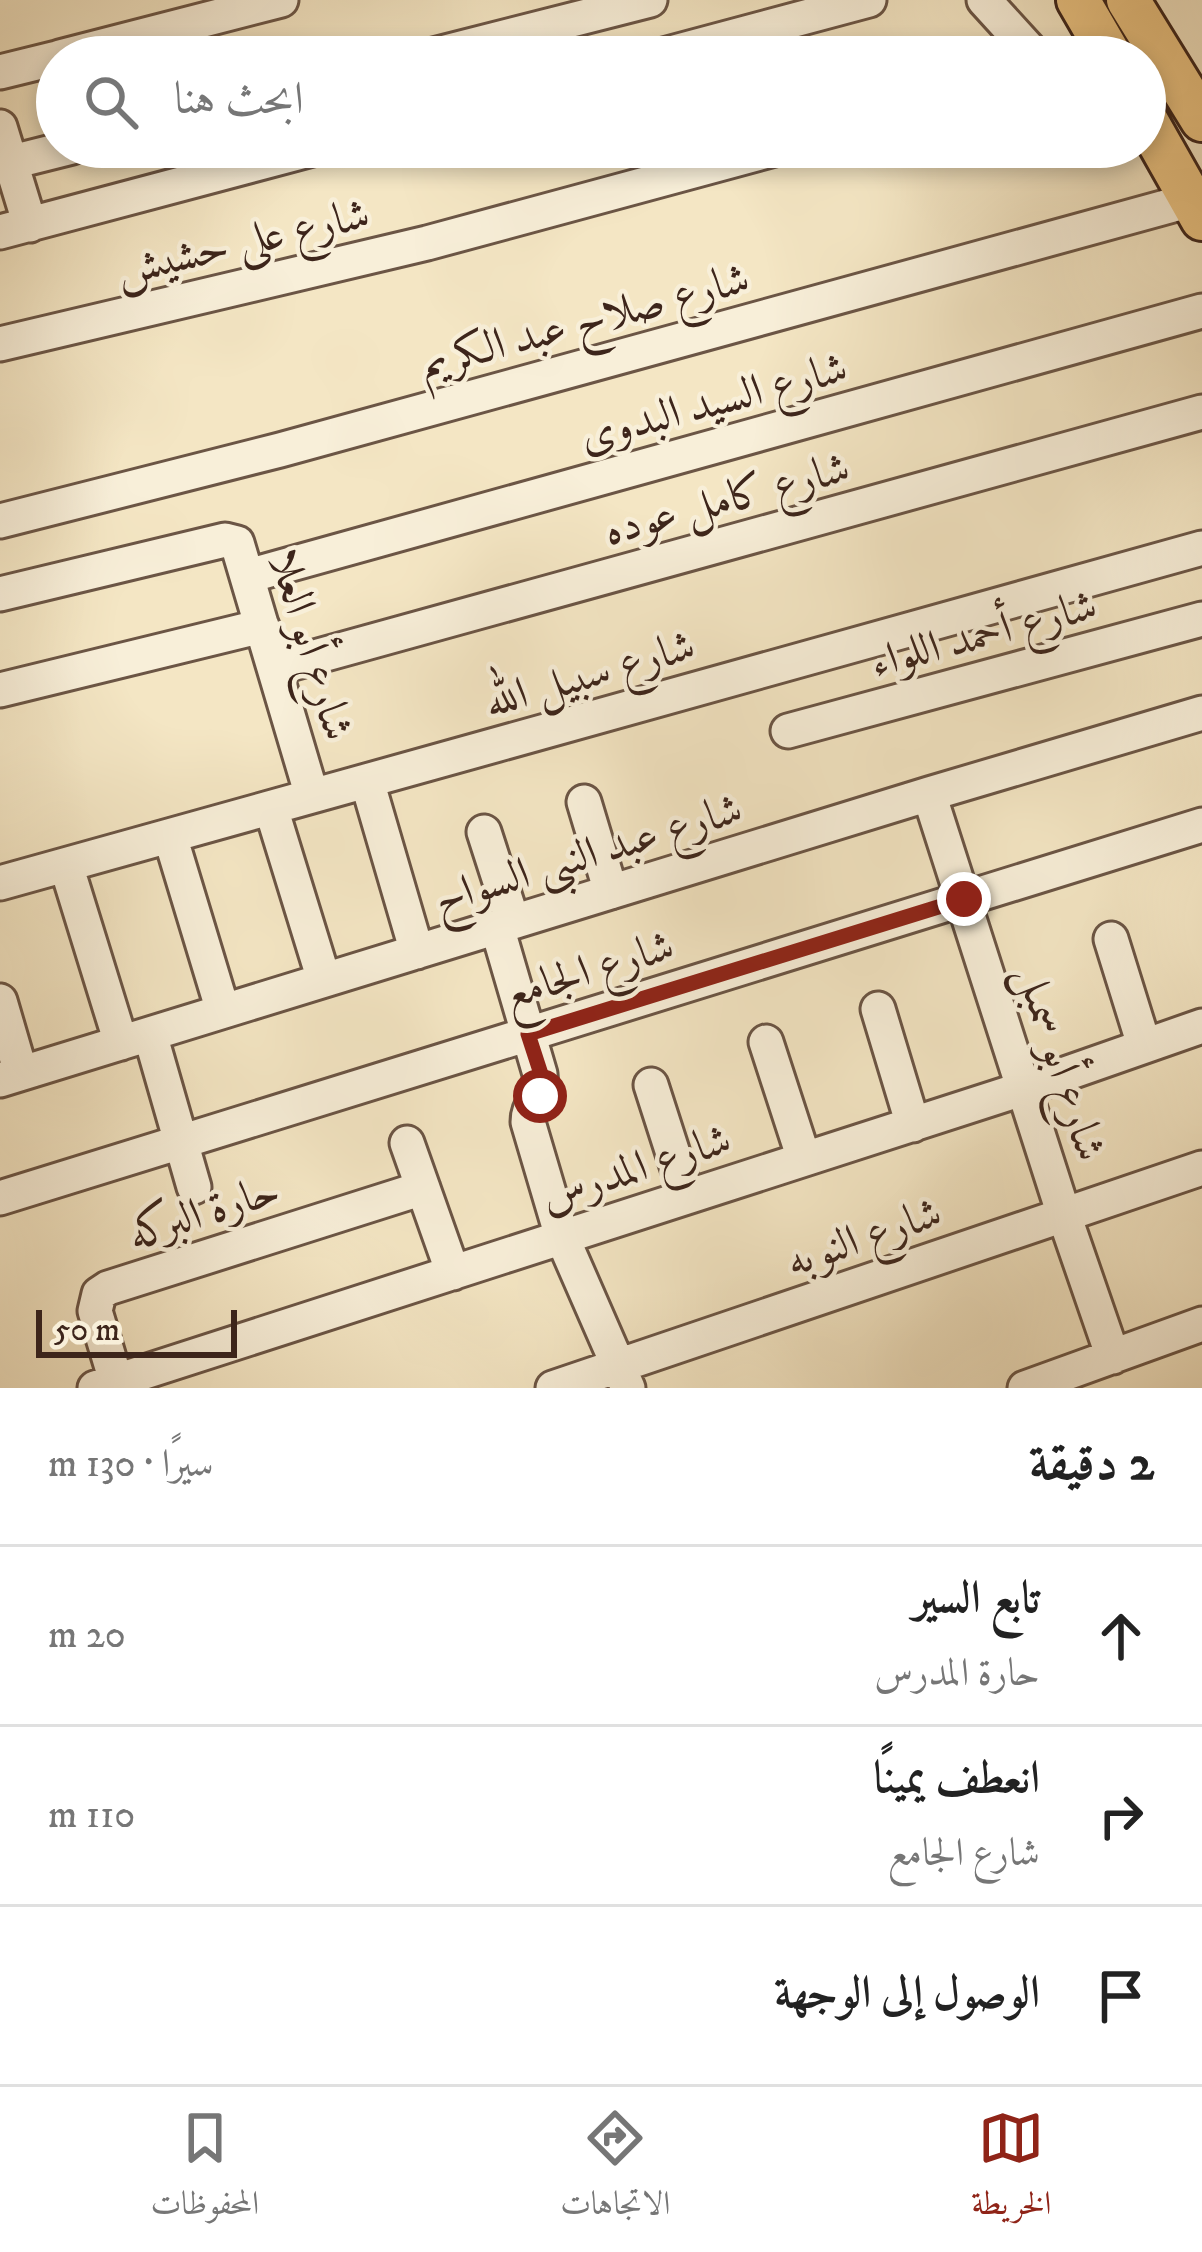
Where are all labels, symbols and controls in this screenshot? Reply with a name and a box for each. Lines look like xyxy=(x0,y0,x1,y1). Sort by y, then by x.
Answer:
search box xyxy=(36,36,1166,168)
icon: search xyxy=(78,69,144,135)
text: ابحث هنا xyxy=(174,72,304,128)
street label: شارع على حشيش xyxy=(110,186,377,306)
street label: شارع صلاح عبد الكريم xyxy=(414,251,758,402)
street label: شارع السيد البدوى xyxy=(574,340,856,472)
street label: شارع كامل عوده xyxy=(598,440,858,566)
street label: شارع أبو العلا xyxy=(248,541,371,749)
street label: شارع أحمد اللواء xyxy=(863,573,1105,699)
street label: شارع سبيل الله xyxy=(475,609,704,738)
street label: شارع عبد النبى السواح xyxy=(427,781,752,938)
route end xyxy=(937,872,991,926)
street label: شارع الجامع xyxy=(497,918,684,1033)
street label: شارع أبو سمبل xyxy=(995,956,1123,1170)
route start xyxy=(513,1069,567,1123)
street label: شارع المدرس xyxy=(533,1112,741,1233)
street label: حارة البركه xyxy=(121,1161,287,1264)
street label: شارع النوبه xyxy=(779,1185,952,1297)
scale bar xyxy=(36,1304,237,1357)
text: 50 m xyxy=(54,1310,120,1351)
text: 2 دقيقة xyxy=(1029,1432,1154,1496)
text: سيرًا · 130 m xyxy=(48,1440,214,1489)
text: تابع السير xyxy=(913,1571,1040,1627)
icon: ahead xyxy=(1088,1603,1154,1669)
text: 20 m xyxy=(48,1611,126,1660)
text: حارة المدرس xyxy=(874,1649,1040,1698)
text: انعطف يمينًا xyxy=(874,1751,1040,1807)
icon: right xyxy=(1088,1783,1154,1849)
text: 110 m xyxy=(48,1791,135,1840)
text: شارع الجامع xyxy=(888,1829,1040,1878)
icon: arrive xyxy=(1088,1963,1154,2029)
text: الوصول إلى الوجهة xyxy=(774,1966,1040,2022)
tab: المحفوظات xyxy=(150,2105,259,2235)
tab: الاتجاهات xyxy=(560,2105,670,2235)
tab: الخريطة xyxy=(971,2105,1052,2235)

